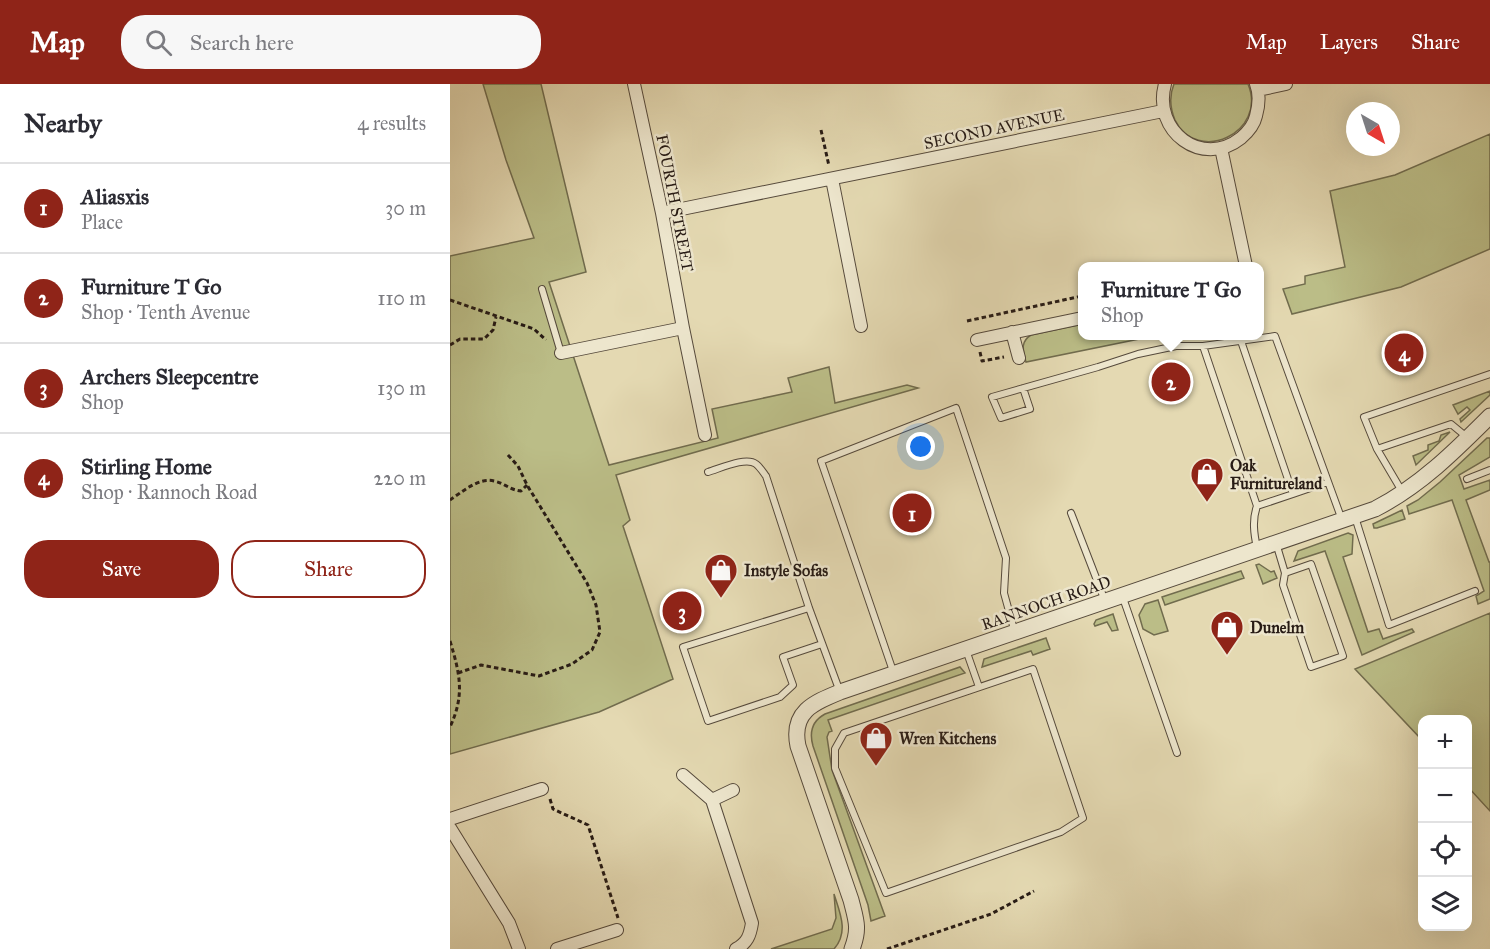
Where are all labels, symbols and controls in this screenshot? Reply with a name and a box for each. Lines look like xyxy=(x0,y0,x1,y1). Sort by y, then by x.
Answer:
search box xyxy=(121,15,541,69)
text: Map xyxy=(30,25,85,60)
icon: search xyxy=(142,26,175,59)
text: Search here xyxy=(190,29,294,56)
text: Map xyxy=(1246,29,1287,55)
text: Layers xyxy=(1320,29,1378,55)
text: Share xyxy=(1411,29,1460,55)
north arrow xyxy=(1346,102,1400,156)
street label: SECOND AVENUE xyxy=(922,105,1066,153)
text: Nearby xyxy=(24,107,102,139)
text: 4 results xyxy=(357,111,426,135)
street label: FOURTH STREET xyxy=(652,133,698,273)
text: Aliasxis xyxy=(81,183,149,210)
text: 1 xyxy=(40,196,47,220)
text: 30 m xyxy=(385,196,426,220)
text: Place xyxy=(81,210,123,234)
popup xyxy=(1078,262,1264,340)
text: Furniture T Go xyxy=(81,273,222,300)
text: Furniture T Go xyxy=(1101,276,1241,303)
text: 2 xyxy=(39,286,48,310)
text: 110 m xyxy=(378,286,426,310)
text: Shop · Tenth Avenue xyxy=(81,300,250,324)
text: Shop xyxy=(1101,303,1143,327)
pin: 4 xyxy=(1384,330,1424,376)
pin: 2 xyxy=(1152,360,1190,404)
text: Archers Sleepcentre xyxy=(81,363,259,390)
text: 3 xyxy=(40,376,48,400)
text: 130 m xyxy=(377,376,426,400)
text: Shop xyxy=(81,390,124,414)
your location xyxy=(906,432,935,461)
text: Stirling Home xyxy=(81,453,212,480)
shop icon: Oak Furnitureland xyxy=(1189,456,1225,503)
place label: Oak Furnitureland xyxy=(1230,456,1323,493)
text: 4 xyxy=(38,466,49,490)
text: 220 m xyxy=(374,466,426,490)
text: Shop · Rannoch Road xyxy=(81,480,258,504)
pin: 1 xyxy=(892,490,932,536)
button: Save xyxy=(24,540,219,598)
button: Share xyxy=(231,540,426,598)
shop icon: Instyle Sofas xyxy=(703,552,739,599)
place label: Instyle Sofas xyxy=(744,561,828,581)
street label: RANNOCH ROAD xyxy=(979,572,1113,634)
pin: 3 xyxy=(662,588,702,634)
shop icon: Dunelm xyxy=(1209,609,1245,656)
place label: Dunelm xyxy=(1250,618,1305,637)
map controls xyxy=(1418,715,1472,931)
button: + xyxy=(1418,715,1472,769)
shop icon: Wren Kitchens xyxy=(858,720,894,767)
place label: Wren Kitchens xyxy=(899,729,996,748)
button: − xyxy=(1418,769,1472,823)
button: locate xyxy=(1418,823,1472,877)
button: layers xyxy=(1418,877,1472,931)

